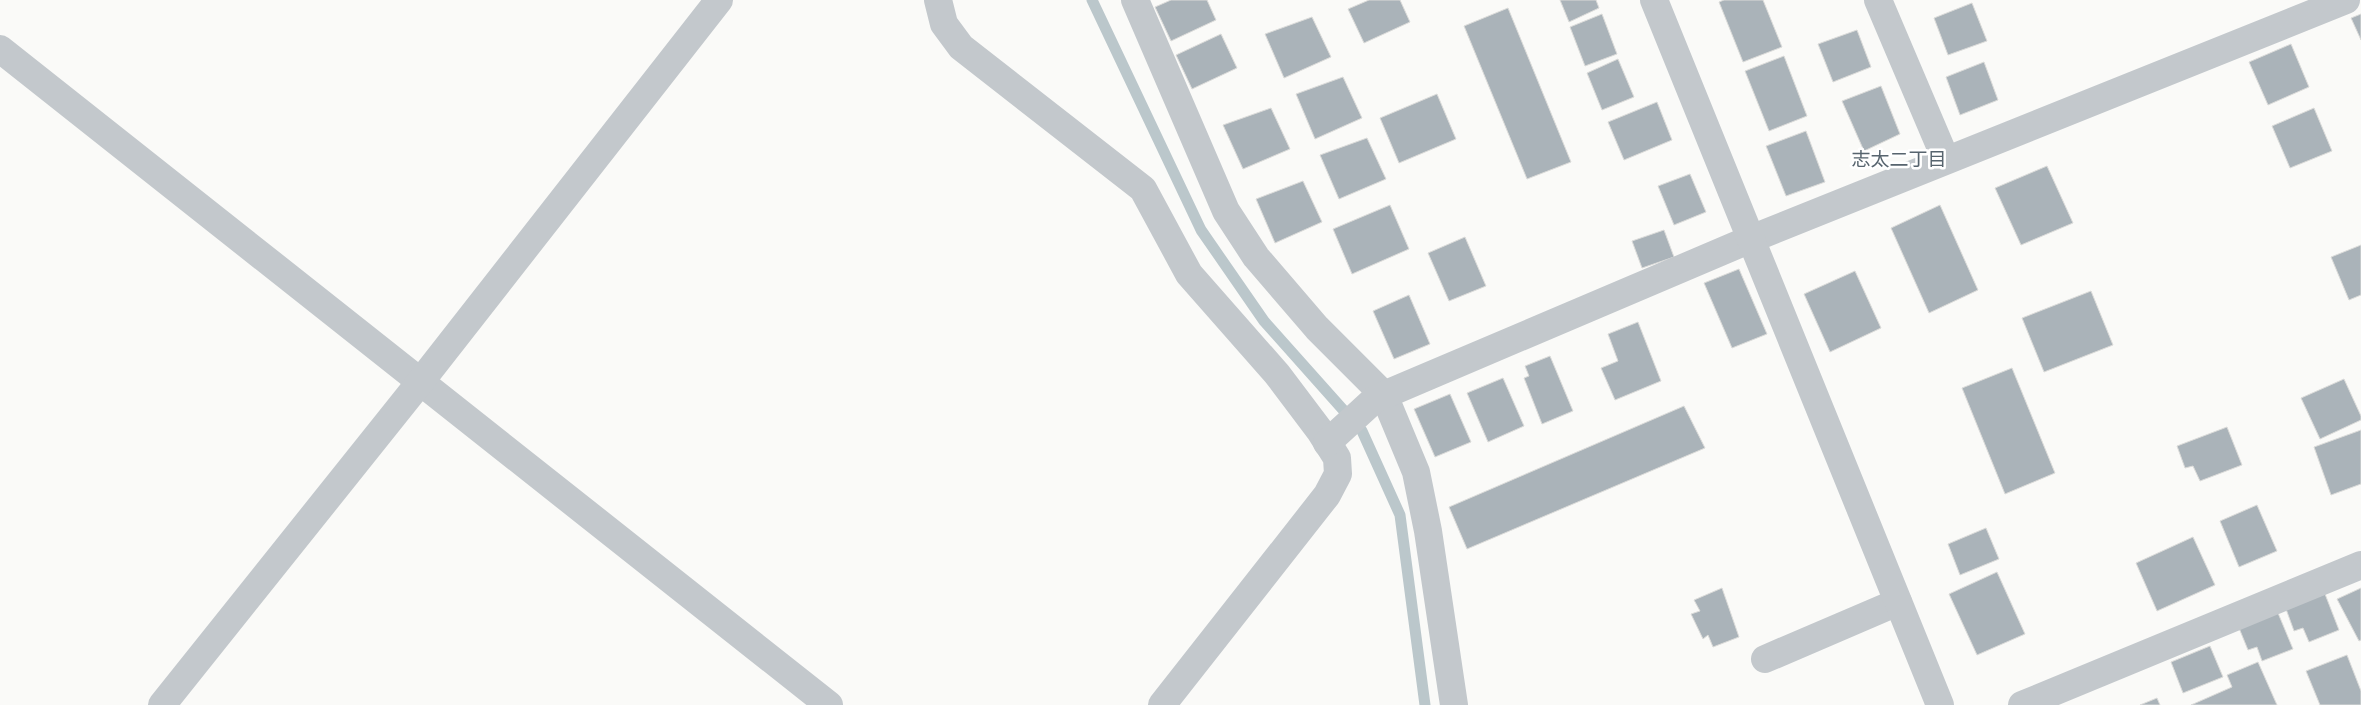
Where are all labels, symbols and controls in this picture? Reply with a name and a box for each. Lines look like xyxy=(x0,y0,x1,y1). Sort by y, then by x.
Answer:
district label: 志太二丁目 xyxy=(1851,147,1947,171)

